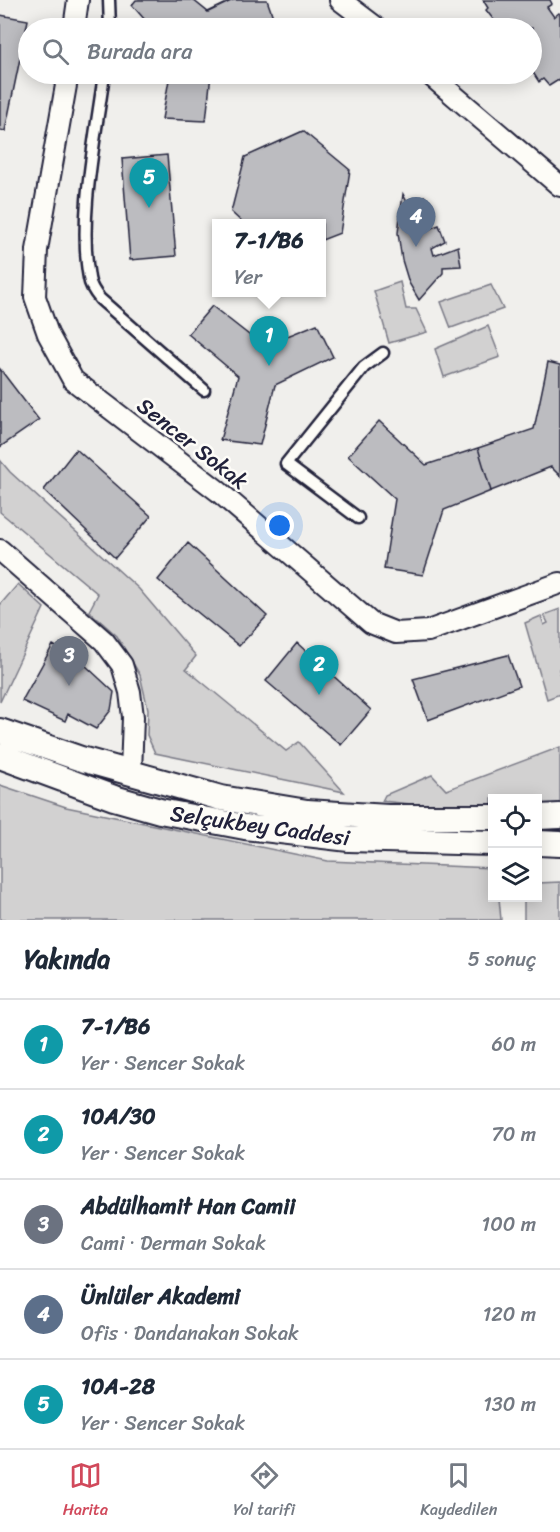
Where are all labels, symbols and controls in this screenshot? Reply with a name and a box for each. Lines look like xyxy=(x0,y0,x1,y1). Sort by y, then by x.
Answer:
search box xyxy=(18,18,542,84)
text: Burada ara xyxy=(87,32,192,71)
icon: search xyxy=(39,35,72,68)
pin: 5 xyxy=(130,158,168,208)
pin: 4 xyxy=(396,198,436,247)
popup xyxy=(212,219,326,297)
text: 7-1/B6 xyxy=(234,221,304,260)
text: Yer xyxy=(234,260,262,295)
pin: 1 xyxy=(250,316,288,366)
street label: Sencer Sokak xyxy=(128,387,257,500)
your location xyxy=(265,511,294,540)
pin: 3 xyxy=(50,636,88,686)
pin: 2 xyxy=(300,646,338,695)
street label: Selçukbey Caddesi xyxy=(168,794,353,858)
map controls xyxy=(488,794,542,902)
button: locate xyxy=(488,794,542,848)
button: layers xyxy=(488,848,542,902)
text: Yakında xyxy=(24,936,110,982)
text: 5 sonuç xyxy=(468,942,536,977)
text: 7-1/B6 xyxy=(81,1007,151,1046)
text: 1 xyxy=(39,1027,48,1062)
text: 60 m xyxy=(491,1027,536,1062)
text: Yer · Sencer Sokak xyxy=(81,1046,245,1081)
text: 10A/30 xyxy=(81,1097,156,1136)
text: 2 xyxy=(38,1117,49,1152)
text: 70 m xyxy=(491,1117,536,1152)
text: Yer · Sencer Sokak xyxy=(81,1136,245,1171)
text: Abdülhamit Han Camii xyxy=(81,1187,295,1226)
text: 3 xyxy=(38,1207,49,1242)
text: 100 m xyxy=(482,1207,536,1242)
text: Cami · Derman Sokak xyxy=(81,1226,266,1261)
text: Ünlüler Akademi xyxy=(81,1277,240,1316)
text: 4 xyxy=(37,1297,50,1332)
text: 120 m xyxy=(483,1297,536,1332)
text: Ofis · Dandanakan Sokak xyxy=(81,1316,299,1351)
text: 10A-28 xyxy=(81,1367,155,1406)
text: 5 xyxy=(37,1387,50,1422)
text: 130 m xyxy=(483,1387,536,1422)
text: Yer · Sencer Sokak xyxy=(81,1406,245,1441)
tab: Harita xyxy=(63,1459,108,1524)
tab: Yol tarifi xyxy=(233,1459,295,1524)
tab: Kaydedilen xyxy=(420,1459,497,1524)

